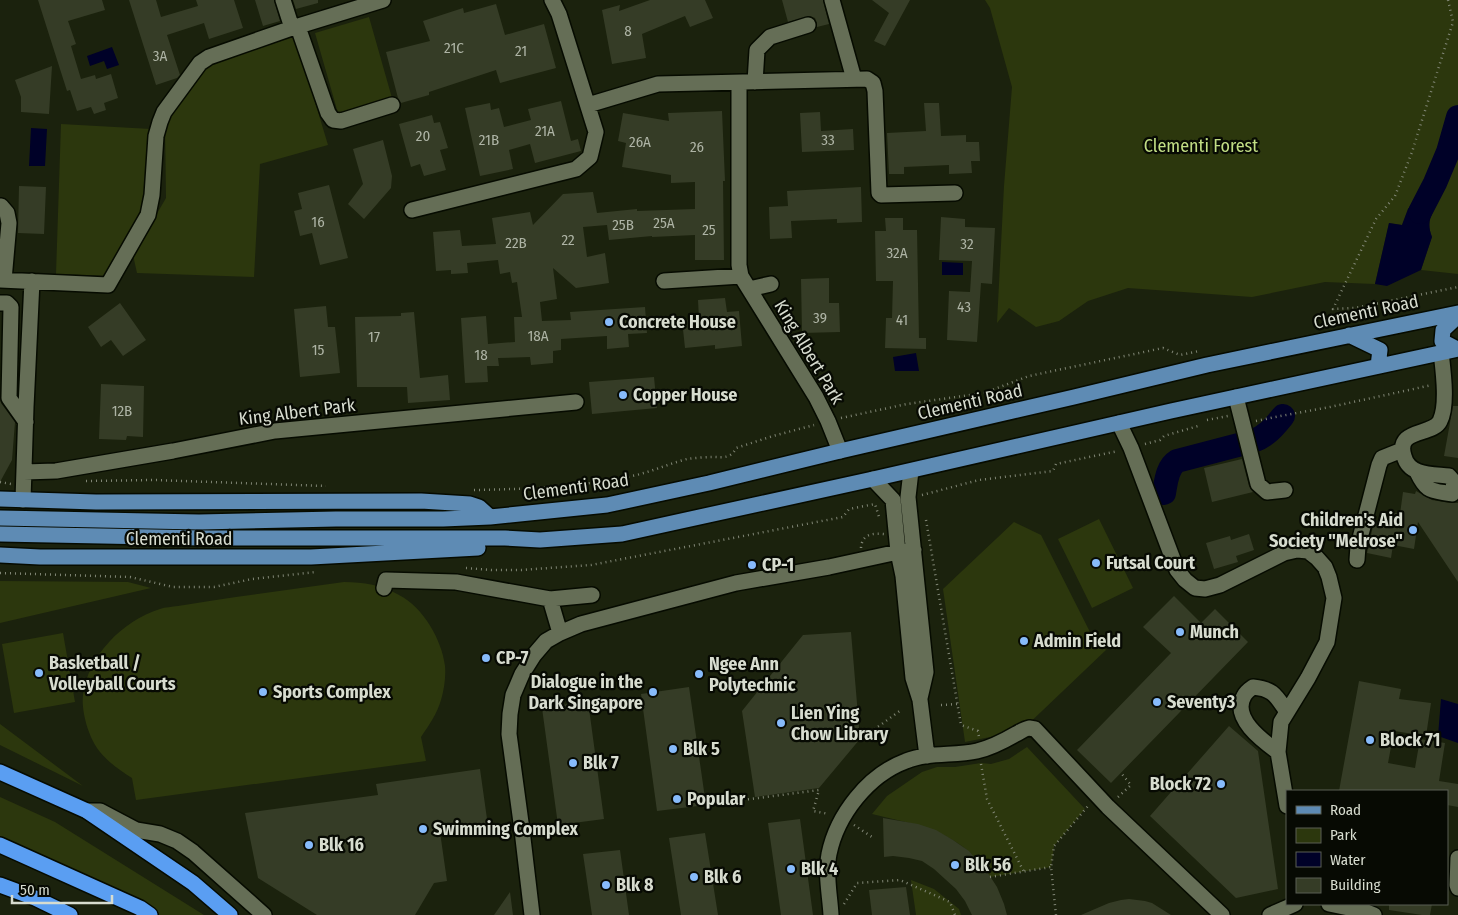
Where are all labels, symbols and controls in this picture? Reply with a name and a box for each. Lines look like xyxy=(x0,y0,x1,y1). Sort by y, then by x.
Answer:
house number: 8 xyxy=(624,22,632,40)
house number: 21C xyxy=(444,39,464,57)
house number: 21 xyxy=(515,42,527,60)
house number: 3A xyxy=(153,47,167,65)
house number: 21A xyxy=(535,122,555,140)
house number: 20 xyxy=(416,127,430,145)
house number: 21B xyxy=(479,131,499,149)
house number: 33 xyxy=(821,131,835,149)
house number: 26A xyxy=(629,133,651,151)
park label: Clementi Forest xyxy=(1144,135,1258,157)
house number: 26 xyxy=(690,138,704,156)
house number: 16 xyxy=(311,213,325,231)
house number: 25A xyxy=(653,214,675,232)
house number: 25B xyxy=(612,216,634,234)
house number: 25 xyxy=(702,221,716,239)
house number: 22 xyxy=(561,231,575,249)
house number: 22B xyxy=(505,234,527,252)
house number: 32 xyxy=(960,235,974,253)
house number: 32A xyxy=(886,244,908,262)
street label: Clementi Road xyxy=(1312,290,1420,334)
street label: King Albert Park xyxy=(769,296,849,408)
house number: 43 xyxy=(957,298,971,316)
house number: 39 xyxy=(813,309,827,327)
place label: Concrete House xyxy=(619,311,736,333)
house number: 41 xyxy=(896,311,908,329)
marker: Concrete House xyxy=(603,316,615,328)
house number: 18A xyxy=(527,327,549,345)
house number: 17 xyxy=(368,328,380,346)
house number: 15 xyxy=(312,341,324,359)
house number: 18 xyxy=(474,346,488,364)
street label: Clementi Road xyxy=(916,379,1024,425)
place label: Copper House xyxy=(633,384,738,406)
marker: Copper House xyxy=(617,389,629,401)
street label: King Albert Park xyxy=(237,394,357,430)
house number: 12B xyxy=(112,402,132,420)
street label: Clementi Road xyxy=(522,469,630,505)
place label: Children's Aid Society "Melrose" xyxy=(1269,509,1403,552)
marker: Children's Aid Society "Melrose" xyxy=(1407,524,1419,536)
street label: Clementi Road xyxy=(126,528,232,550)
place label: Futsal Court xyxy=(1106,552,1196,574)
place label: CP-1 xyxy=(762,554,794,576)
marker: Futsal Court xyxy=(1090,557,1102,569)
marker: CP-1 xyxy=(746,559,758,571)
place label: Munch xyxy=(1190,621,1239,643)
marker: Munch xyxy=(1174,626,1186,638)
place label: Admin Field xyxy=(1033,630,1121,652)
marker: Admin Field xyxy=(1018,635,1030,647)
place label: CP-7 xyxy=(496,647,529,669)
place label: Basketball / Volleyball Courts xyxy=(48,652,176,695)
marker: CP-7 xyxy=(480,652,492,664)
place label: Ngee Ann Polytechnic xyxy=(709,653,796,696)
marker: Basketball / Volleyball Courts xyxy=(33,667,45,679)
marker: Ngee Ann Polytechnic xyxy=(693,668,705,680)
place label: Dialogue in the Dark Singapore xyxy=(529,671,643,714)
place label: Sports Complex xyxy=(273,681,391,703)
marker: Sports Complex xyxy=(257,686,269,698)
marker: Dialogue in the Dark Singapore xyxy=(647,686,659,698)
place label: Seventy3 xyxy=(1167,691,1236,713)
marker: Seventy3 xyxy=(1151,696,1163,708)
place label: Lien Ying Chow Library xyxy=(791,702,889,745)
marker: Lien Ying Chow Library xyxy=(775,717,787,729)
place label: Block 71 xyxy=(1380,729,1440,751)
marker: Block 71 xyxy=(1364,734,1376,746)
place label: Blk 5 xyxy=(683,738,720,760)
marker: Blk 5 xyxy=(667,743,679,755)
place label: Blk 7 xyxy=(583,752,619,774)
marker: Blk 7 xyxy=(567,757,579,769)
place label: Block 72 xyxy=(1150,773,1211,795)
marker: Block 72 xyxy=(1215,778,1227,790)
place label: Popular xyxy=(687,788,746,810)
legend xyxy=(1286,790,1448,905)
marker: Popular xyxy=(671,793,683,805)
text: Road xyxy=(1330,801,1361,819)
place label: Swimming Complex xyxy=(433,818,579,840)
marker: Swimming Complex xyxy=(417,823,429,835)
text: Park xyxy=(1330,826,1357,844)
place label: Blk 16 xyxy=(319,834,364,856)
marker: Blk 16 xyxy=(303,839,315,851)
text: Water xyxy=(1330,851,1366,869)
place label: Blk 56 xyxy=(965,854,1011,876)
place label: Blk 4 xyxy=(801,858,838,880)
marker: Blk 56 xyxy=(949,859,961,871)
marker: Blk 4 xyxy=(785,863,797,875)
place label: Blk 6 xyxy=(704,866,741,888)
marker: Blk 6 xyxy=(688,871,700,883)
scale bar xyxy=(12,872,112,904)
place label: Blk 8 xyxy=(616,874,654,896)
text: Building xyxy=(1330,876,1381,894)
marker: Blk 8 xyxy=(600,879,612,891)
text: 50 m xyxy=(20,881,50,899)

